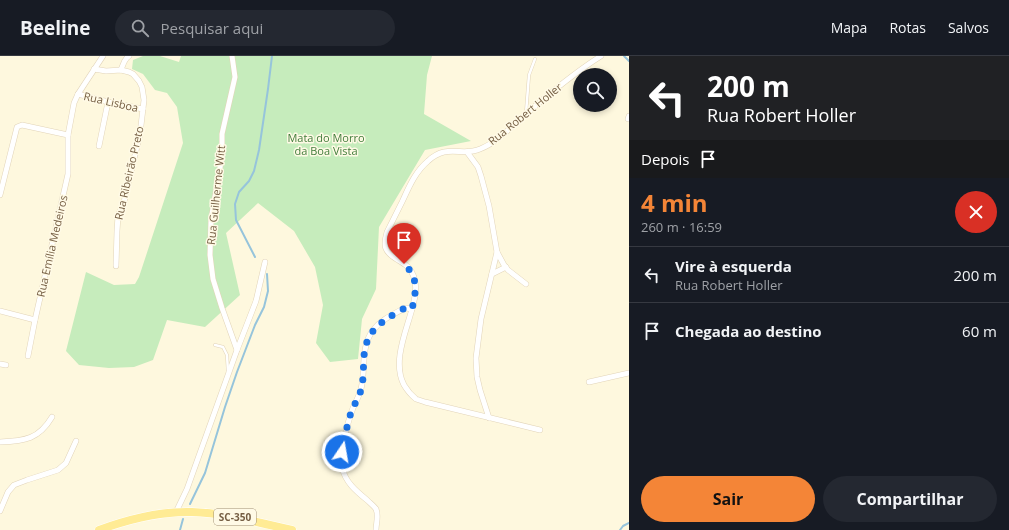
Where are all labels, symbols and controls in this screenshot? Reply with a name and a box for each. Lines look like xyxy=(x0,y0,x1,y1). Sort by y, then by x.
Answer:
search box xyxy=(115,10,395,46)
text: Beeline xyxy=(20,15,91,41)
icon: search xyxy=(129,17,151,39)
text: Pesquisar aqui xyxy=(161,18,263,38)
text: Mapa xyxy=(831,18,867,37)
text: Rotas xyxy=(889,18,926,37)
text: Salvos xyxy=(948,18,989,37)
text: 200 m xyxy=(707,67,790,105)
map controls xyxy=(573,68,617,112)
button: search xyxy=(573,68,617,112)
icon: left xyxy=(641,72,693,124)
street label: Rua Robert Holler xyxy=(485,79,565,148)
street label: Rua Lisboa xyxy=(82,88,140,115)
text: Rua Robert Holler xyxy=(707,103,856,127)
street label: Rua Ribeirão Preto xyxy=(110,124,147,221)
park label: Mata do Morro da Boa Vista xyxy=(287,130,365,158)
street label: Rua Guilherme Witt xyxy=(203,144,228,246)
icon: arrive xyxy=(697,148,719,170)
text: Depois xyxy=(641,149,689,169)
text: 4 min xyxy=(641,186,708,219)
button: close xyxy=(955,191,997,233)
street label: Rua Emília Medeiros xyxy=(32,193,71,298)
text: 260 m · 16:59 xyxy=(641,218,722,236)
pin xyxy=(387,223,421,264)
icon: arrive xyxy=(393,229,415,251)
text: Vire à esquerda xyxy=(675,256,792,276)
icon: left xyxy=(641,264,663,286)
text: 200 m xyxy=(953,265,997,285)
text: Rua Robert Holler xyxy=(675,276,783,294)
icon: arrive xyxy=(641,320,663,342)
text: Chegada ao destino xyxy=(675,321,822,341)
text: 60 m xyxy=(962,321,997,341)
position arrow xyxy=(321,431,363,473)
button: Sair xyxy=(641,476,815,522)
button: Compartilhar xyxy=(823,476,997,522)
road number: SC-350 xyxy=(214,509,256,525)

